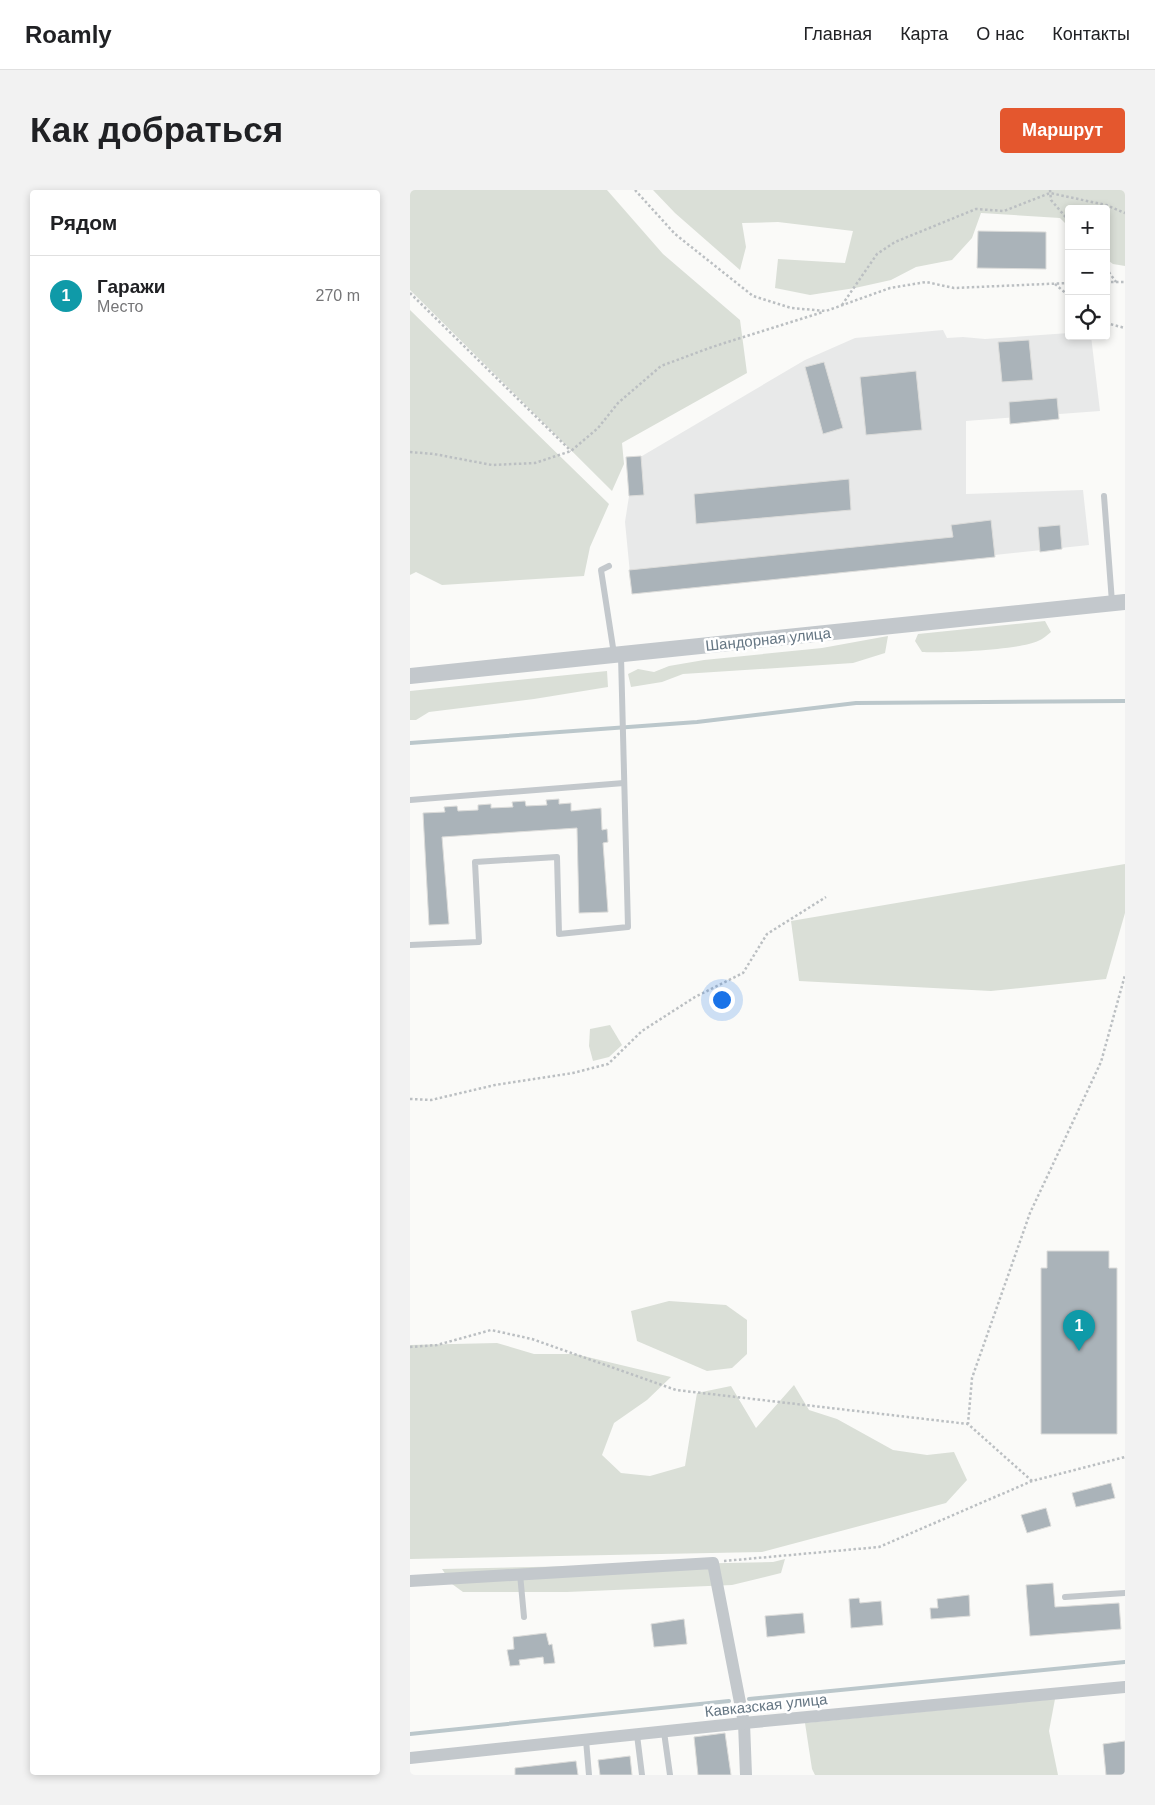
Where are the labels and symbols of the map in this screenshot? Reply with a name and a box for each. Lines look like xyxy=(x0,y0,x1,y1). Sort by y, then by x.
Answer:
street label: Шандорная улица xyxy=(704,624,832,654)
your location xyxy=(709,987,735,1013)
pin: 1 xyxy=(1063,1310,1095,1351)
street label: Кавказская улица xyxy=(704,1690,829,1720)

